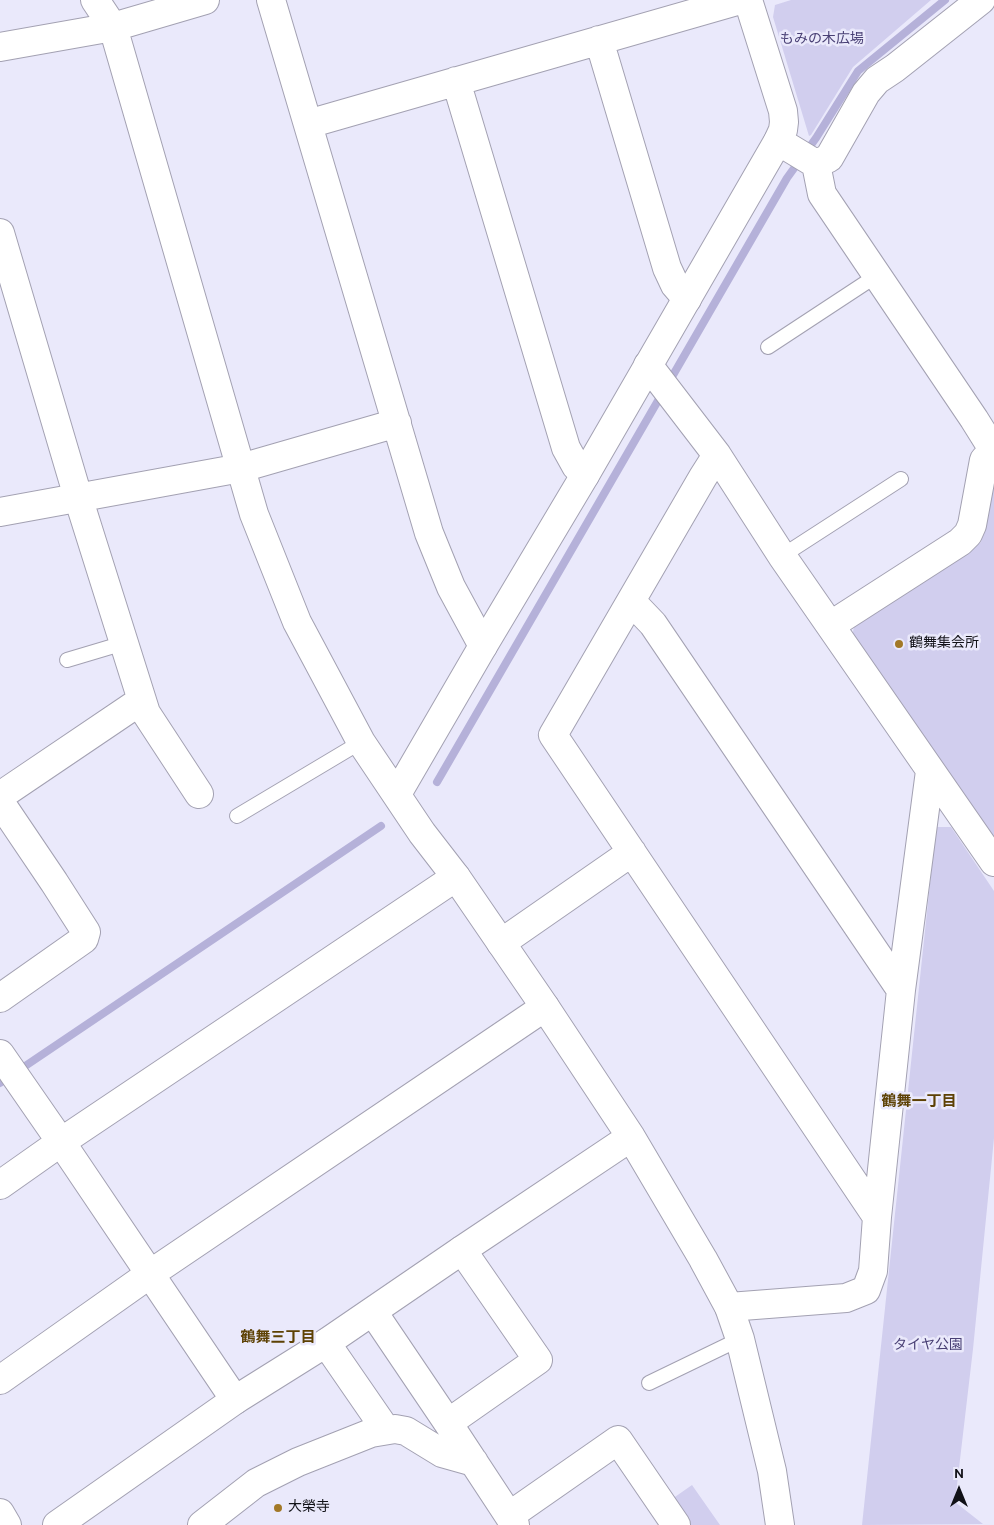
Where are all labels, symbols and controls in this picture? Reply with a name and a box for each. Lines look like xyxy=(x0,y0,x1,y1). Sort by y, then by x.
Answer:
park label: もみの木広場 xyxy=(780,32,864,48)
place label: 鶴舞集会所 xyxy=(909,636,979,652)
marker: 鶴舞集会所 xyxy=(893,638,905,650)
district label: 鶴舞一丁目 xyxy=(882,1094,956,1112)
district label: 鶴舞三丁目 xyxy=(241,1330,315,1348)
park label: タイヤ公園 xyxy=(893,1338,963,1354)
north arrow xyxy=(934,1465,984,1515)
text: N xyxy=(954,1466,964,1483)
place label: 大榮寺 xyxy=(288,1500,330,1516)
marker: 大榮寺 xyxy=(272,1502,284,1514)

